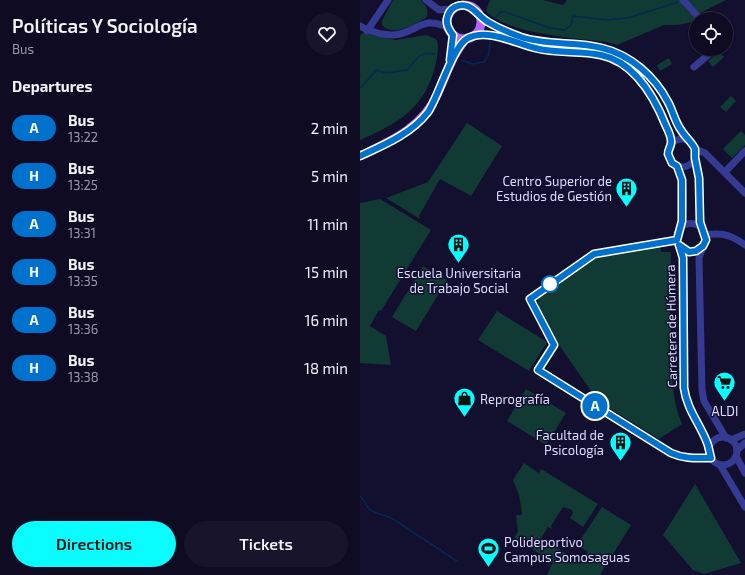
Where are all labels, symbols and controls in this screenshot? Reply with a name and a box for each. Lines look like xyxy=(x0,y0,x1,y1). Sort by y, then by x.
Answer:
map controls xyxy=(689,12,733,56)
button: locate xyxy=(689,12,733,56)
button: heart xyxy=(306,13,348,55)
text: Políticas Y Sociología xyxy=(12,14,198,37)
text: Bus xyxy=(12,41,34,57)
text: Departures xyxy=(12,77,92,95)
text: Bus xyxy=(68,111,94,129)
text: A xyxy=(29,119,39,136)
text: 2 min xyxy=(311,119,348,137)
text: 13:22 xyxy=(68,129,98,145)
text: Bus xyxy=(68,159,94,177)
text: H xyxy=(29,167,39,184)
text: 5 min xyxy=(311,167,348,185)
place label: Centro Superior de Estudios de Gestión xyxy=(496,173,612,204)
building icon: Centro Superior de Estudios de Gestión xyxy=(614,175,640,208)
text: 13:25 xyxy=(68,177,98,193)
text: Bus xyxy=(68,207,94,225)
text: A xyxy=(29,215,39,232)
text: 11 min xyxy=(307,215,348,233)
text: 13:31 xyxy=(68,225,96,241)
building icon: Escuela Universitaria de Trabajo Social xyxy=(446,232,472,265)
text: Bus xyxy=(68,255,94,273)
text: H xyxy=(29,263,39,280)
text: 15 min xyxy=(305,263,348,281)
street label: Carretera de Húmera xyxy=(662,264,680,388)
place label: Escuela Universitaria de Trabajo Social xyxy=(397,265,521,296)
text: 13:35 xyxy=(68,273,98,289)
unlabelled marker xyxy=(541,275,559,293)
text: Bus xyxy=(68,303,94,321)
text: A xyxy=(29,311,39,328)
text: 16 min xyxy=(305,311,348,329)
text: 13:36 xyxy=(68,321,98,337)
text: Bus xyxy=(68,351,94,369)
text: H xyxy=(29,359,39,376)
text: 18 min xyxy=(304,359,348,377)
text: 13:38 xyxy=(68,369,99,385)
supermarket icon: ALDI xyxy=(712,370,738,403)
shop icon: Reprografía xyxy=(452,386,478,419)
place label: Reprografía xyxy=(480,391,550,407)
line badge: A xyxy=(582,393,608,419)
text: A xyxy=(590,397,600,414)
place label: ALDI xyxy=(712,403,738,419)
place label: Facultad de Psicología xyxy=(536,427,604,458)
building icon: Facultad de Psicología xyxy=(607,429,633,462)
button: Directions xyxy=(12,521,176,567)
button: Tickets xyxy=(184,521,348,567)
place label: Polideportivo Campus Somosaguas xyxy=(504,534,630,565)
sports icon: Polideportivo Campus Somosaguas xyxy=(476,536,502,569)

